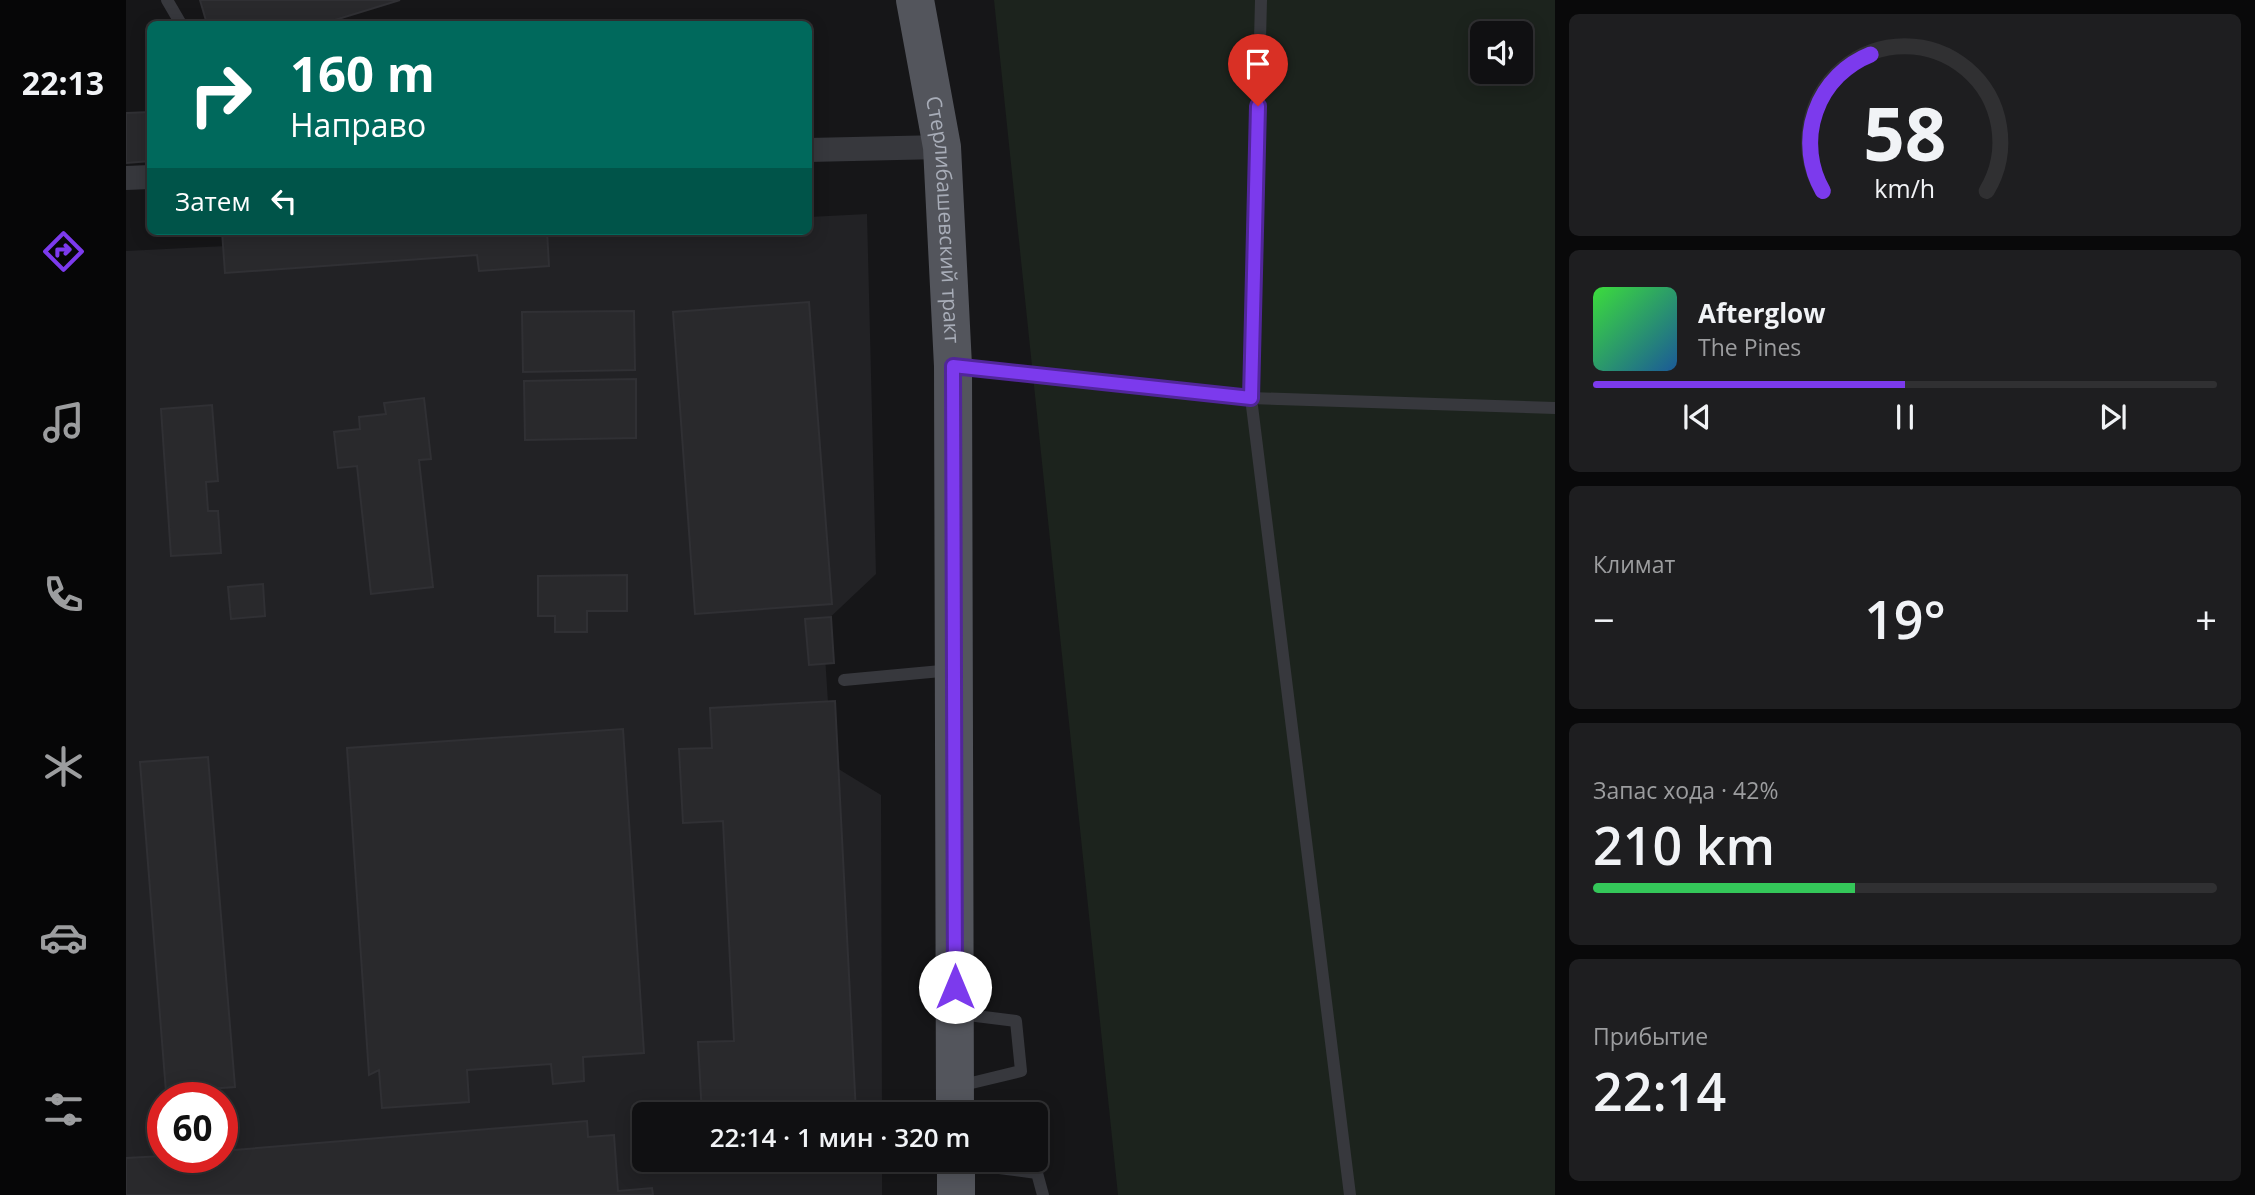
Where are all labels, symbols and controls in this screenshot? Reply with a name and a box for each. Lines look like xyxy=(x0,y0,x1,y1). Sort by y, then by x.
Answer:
map controls xyxy=(1470,21,1533,84)
button: sound xyxy=(1470,21,1533,84)
pin xyxy=(1228,34,1288,106)
text: 160 m xyxy=(290,40,435,106)
icon: arrive xyxy=(1239,45,1277,83)
icon: right xyxy=(175,49,266,140)
text: 22:13 xyxy=(22,61,104,104)
text: 58 xyxy=(1863,83,1947,182)
street label: Стерлибашевский тракт xyxy=(920,94,967,344)
text: Направо xyxy=(290,103,426,146)
text: km/h xyxy=(1875,171,1935,205)
icon: left xyxy=(265,182,303,220)
text: Затем xyxy=(175,183,251,219)
icon: directions xyxy=(39,227,88,276)
text: Afterglow xyxy=(1698,295,1825,331)
text: The Pines xyxy=(1698,331,1801,363)
icon: music xyxy=(39,398,88,447)
icon: previous xyxy=(1678,398,1716,436)
icon: pause xyxy=(1886,398,1924,436)
icon: next xyxy=(2094,398,2132,436)
text: Климат xyxy=(1593,548,1675,580)
icon: phone xyxy=(39,570,88,619)
text: 19° xyxy=(1864,583,1946,654)
text: − xyxy=(1593,593,1615,645)
text: + xyxy=(2195,593,2217,645)
icon: climate xyxy=(39,742,88,791)
text: Запас хода · 42% xyxy=(1593,774,1778,806)
text: 210 km xyxy=(1593,809,1775,880)
icon: car xyxy=(39,913,88,962)
position arrow xyxy=(918,950,992,1024)
text: Прибытие xyxy=(1593,1020,1708,1052)
text: 22:14 xyxy=(1593,1055,1726,1126)
speed limit sign: 60 xyxy=(147,1082,238,1173)
icon: filters xyxy=(39,1085,88,1134)
text: 22:14 · 1 мин · 320 m xyxy=(710,1119,970,1155)

